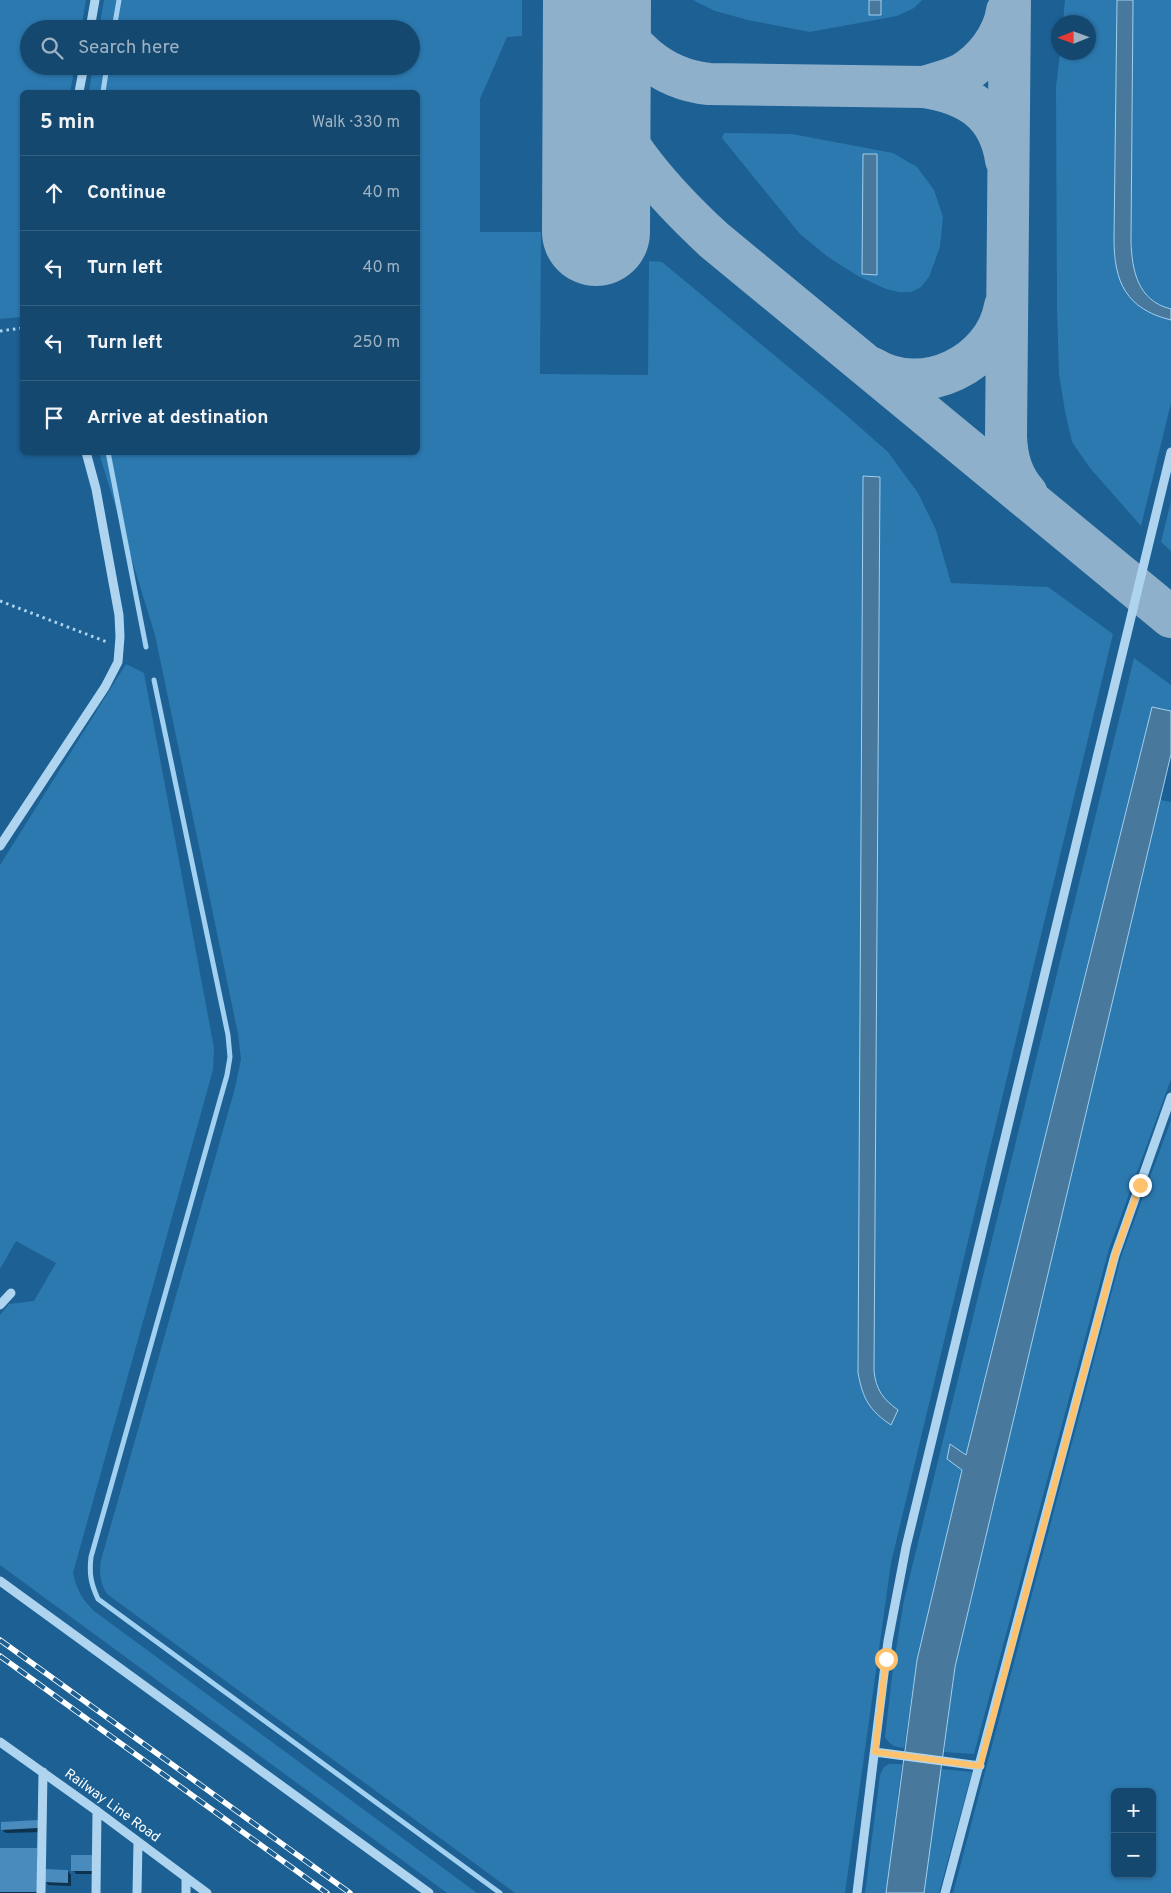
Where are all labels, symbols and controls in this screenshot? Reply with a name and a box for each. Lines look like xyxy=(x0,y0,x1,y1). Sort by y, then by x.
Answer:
north arrow xyxy=(1051,15,1096,60)
search box xyxy=(20,20,420,75)
icon: search xyxy=(38,34,66,62)
text: Search here xyxy=(78,36,180,60)
text: 5 min xyxy=(40,109,95,136)
text: Walk · 330 m xyxy=(312,113,400,133)
icon: ahead xyxy=(40,179,68,207)
text: Continue xyxy=(87,181,166,205)
text: 40 m xyxy=(362,183,400,203)
icon: left xyxy=(40,254,68,282)
text: Turn left xyxy=(87,256,163,280)
text: 40 m xyxy=(362,258,400,278)
icon: left xyxy=(40,329,68,357)
text: Turn left xyxy=(87,331,163,355)
text: 250 m xyxy=(353,333,400,353)
icon: arrive xyxy=(40,404,68,432)
text: Arrive at destination xyxy=(87,406,268,430)
route end xyxy=(1129,1174,1152,1197)
route start xyxy=(875,1648,898,1671)
street label: Railway Line Road xyxy=(61,1766,163,1846)
map controls xyxy=(1111,1788,1156,1878)
button: + xyxy=(1111,1788,1156,1833)
button: − xyxy=(1111,1833,1156,1878)

